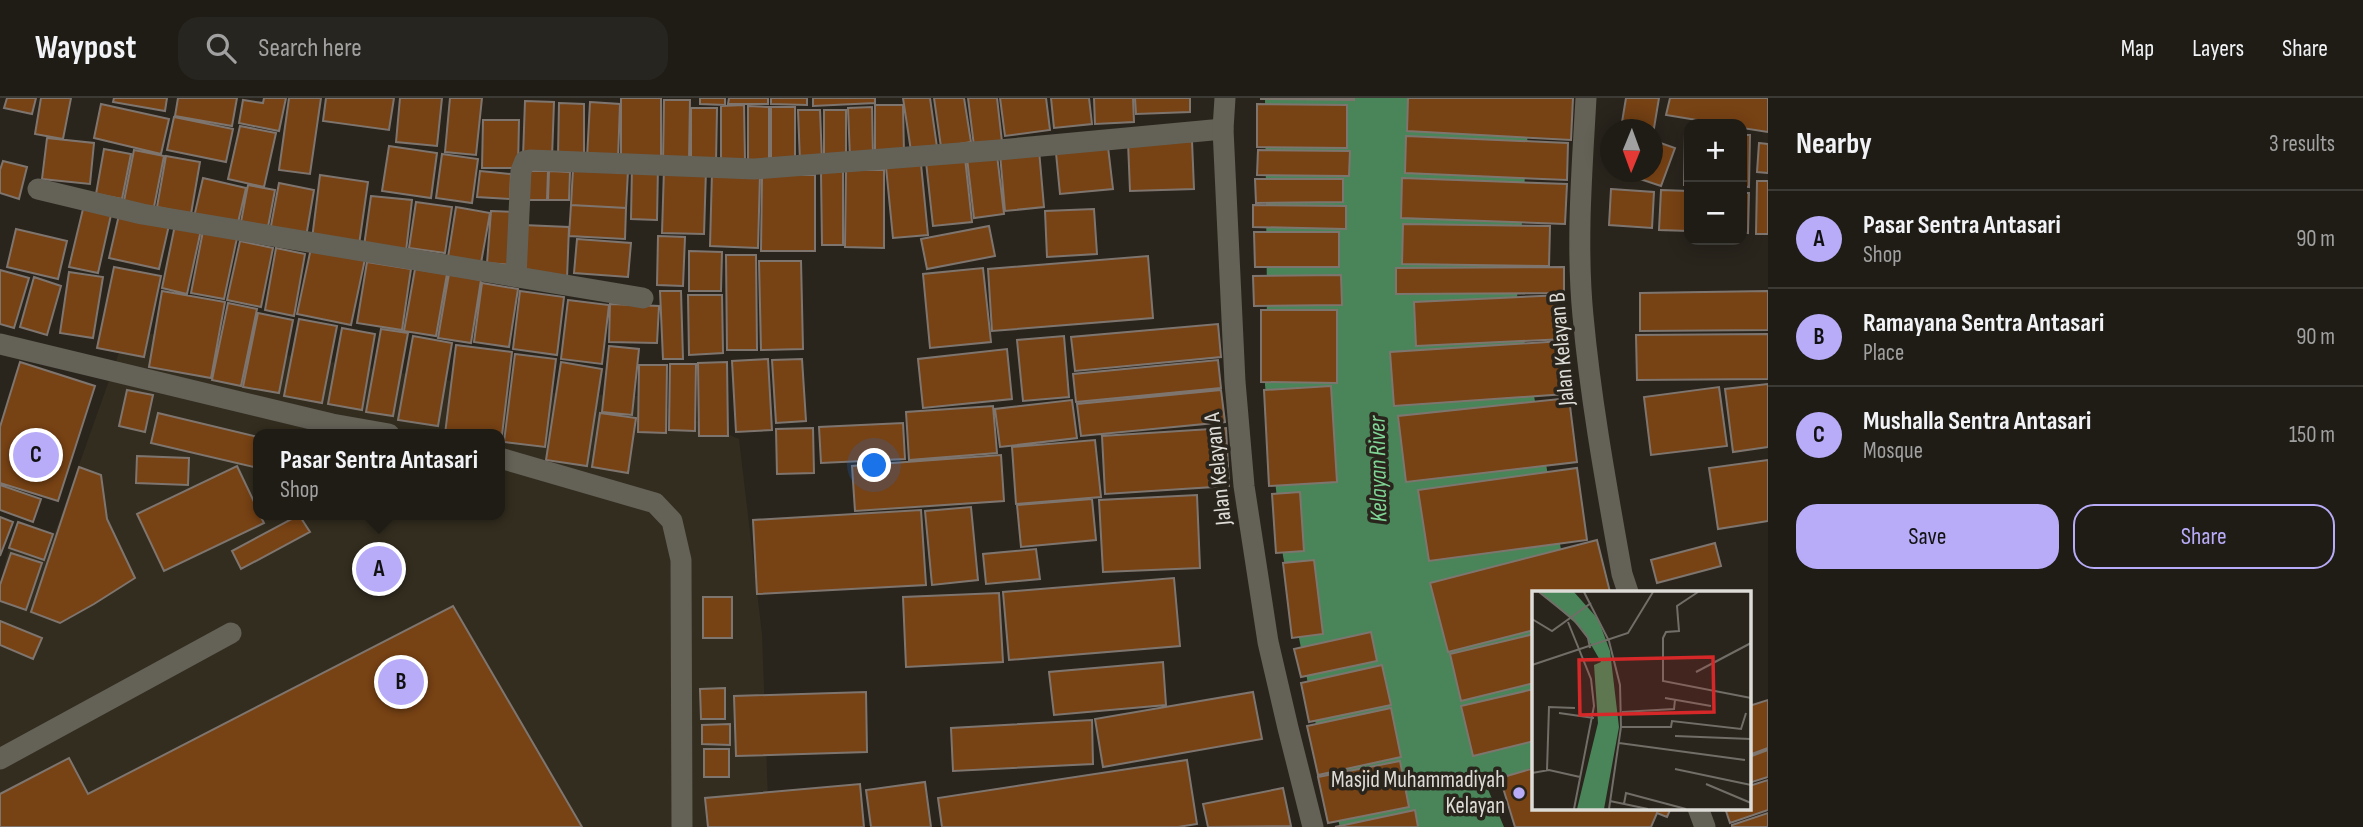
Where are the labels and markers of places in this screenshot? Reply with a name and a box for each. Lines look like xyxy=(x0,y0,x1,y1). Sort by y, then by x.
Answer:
pin: C xyxy=(13,429,59,481)
pin: A xyxy=(356,543,402,595)
pin: B xyxy=(378,656,424,708)
place label: Masjid Muhammadiyah Kelayan xyxy=(1331,766,1505,820)
marker: Masjid Muhammadiyah Kelayan xyxy=(1511,785,1527,801)

